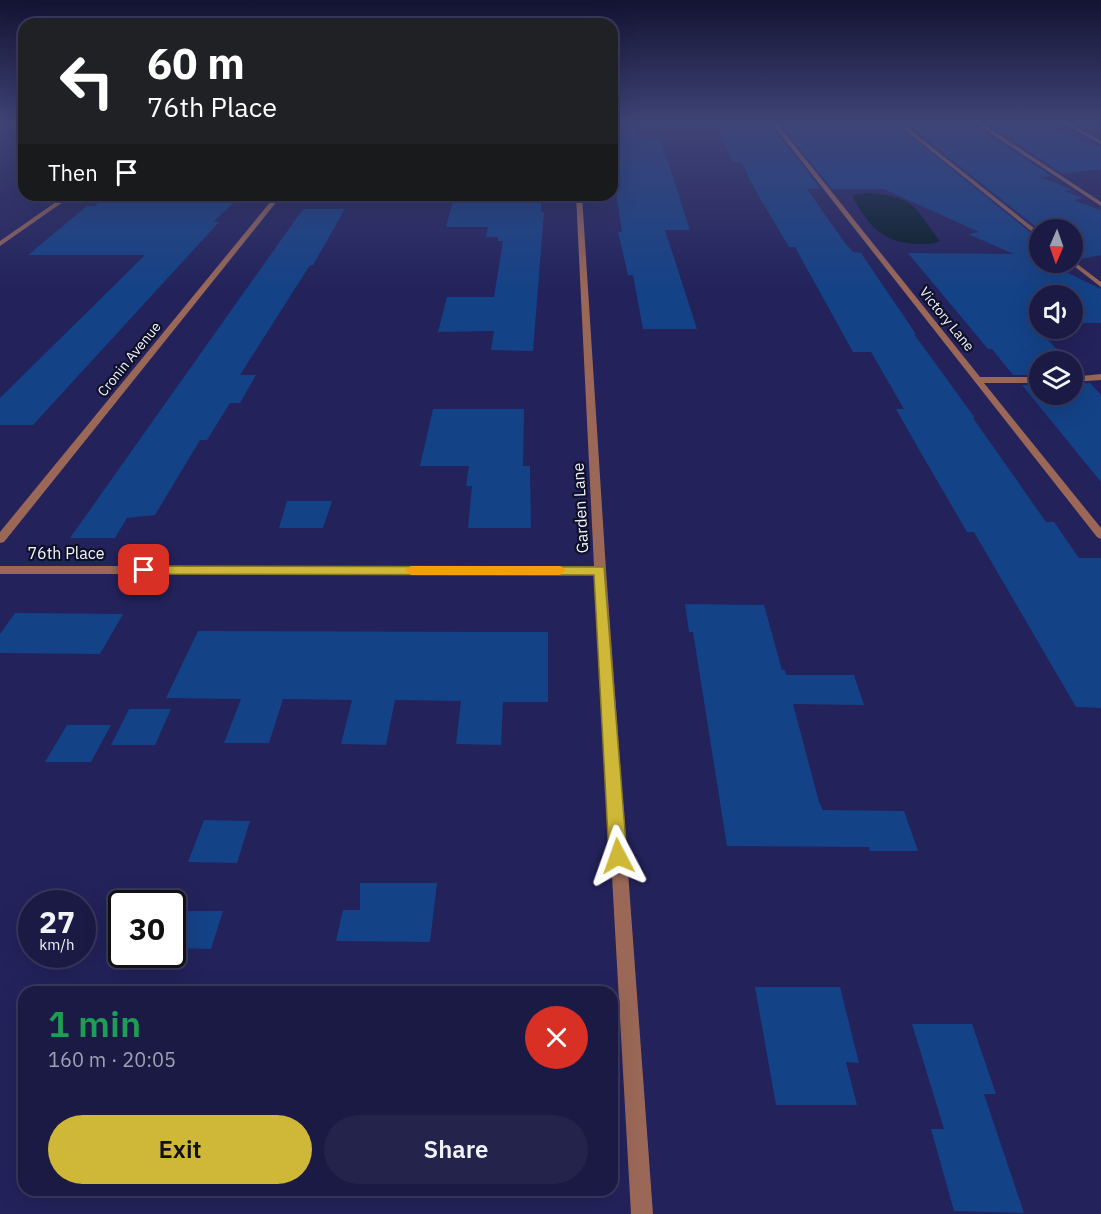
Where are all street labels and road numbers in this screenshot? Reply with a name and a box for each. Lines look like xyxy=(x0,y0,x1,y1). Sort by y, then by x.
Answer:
street label: Victory Lane xyxy=(916,283,979,355)
street label: Cronin Avenue xyxy=(93,318,165,400)
street label: Garden Lane xyxy=(568,462,592,554)
street label: 76th Place xyxy=(27,543,105,563)

